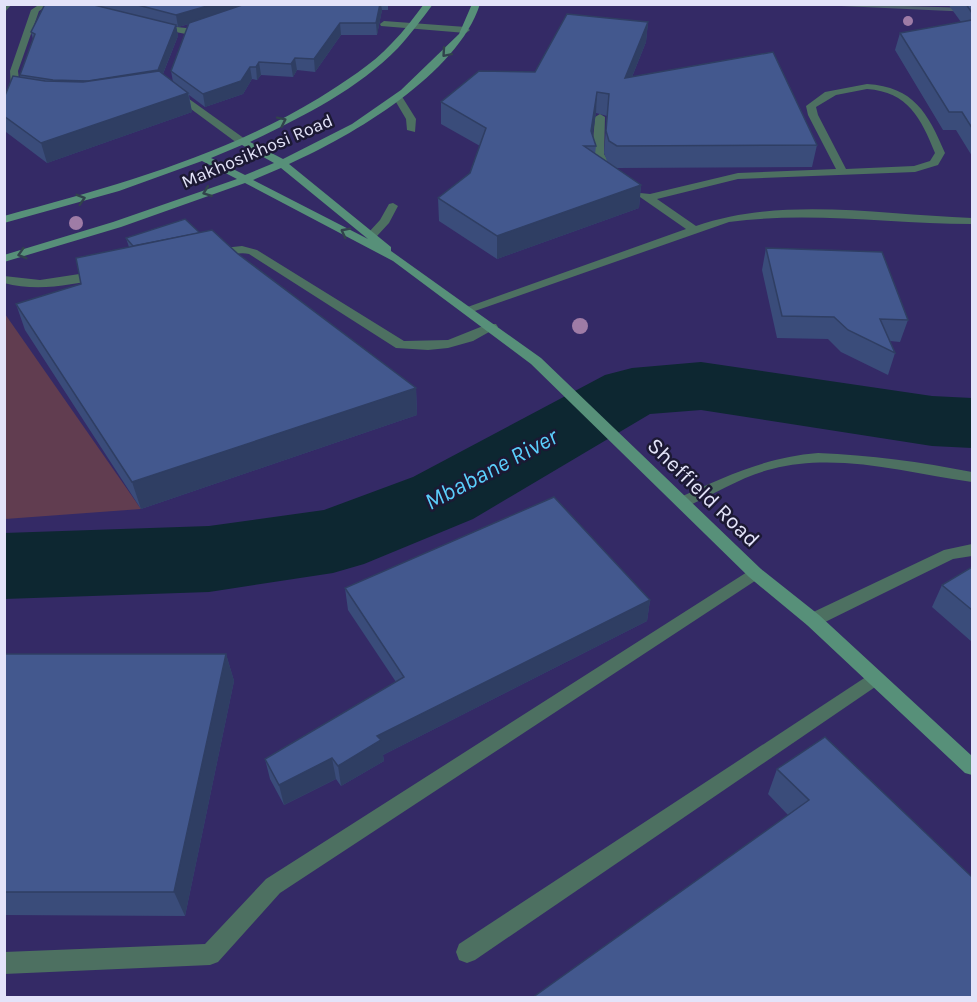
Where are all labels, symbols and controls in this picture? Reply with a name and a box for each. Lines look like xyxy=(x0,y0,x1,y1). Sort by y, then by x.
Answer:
one-way arrow xyxy=(442,46,453,57)
street label: Makhosikhosi Road xyxy=(178,109,336,193)
one-way arrow xyxy=(276,116,287,128)
one-way arrow xyxy=(202,185,213,197)
one-way arrow xyxy=(75,194,86,206)
one-way arrow xyxy=(341,228,352,240)
one-way arrow xyxy=(17,247,28,259)
water label: Mbabane River xyxy=(420,422,563,516)
street label: Sheffield Road xyxy=(642,433,765,553)

